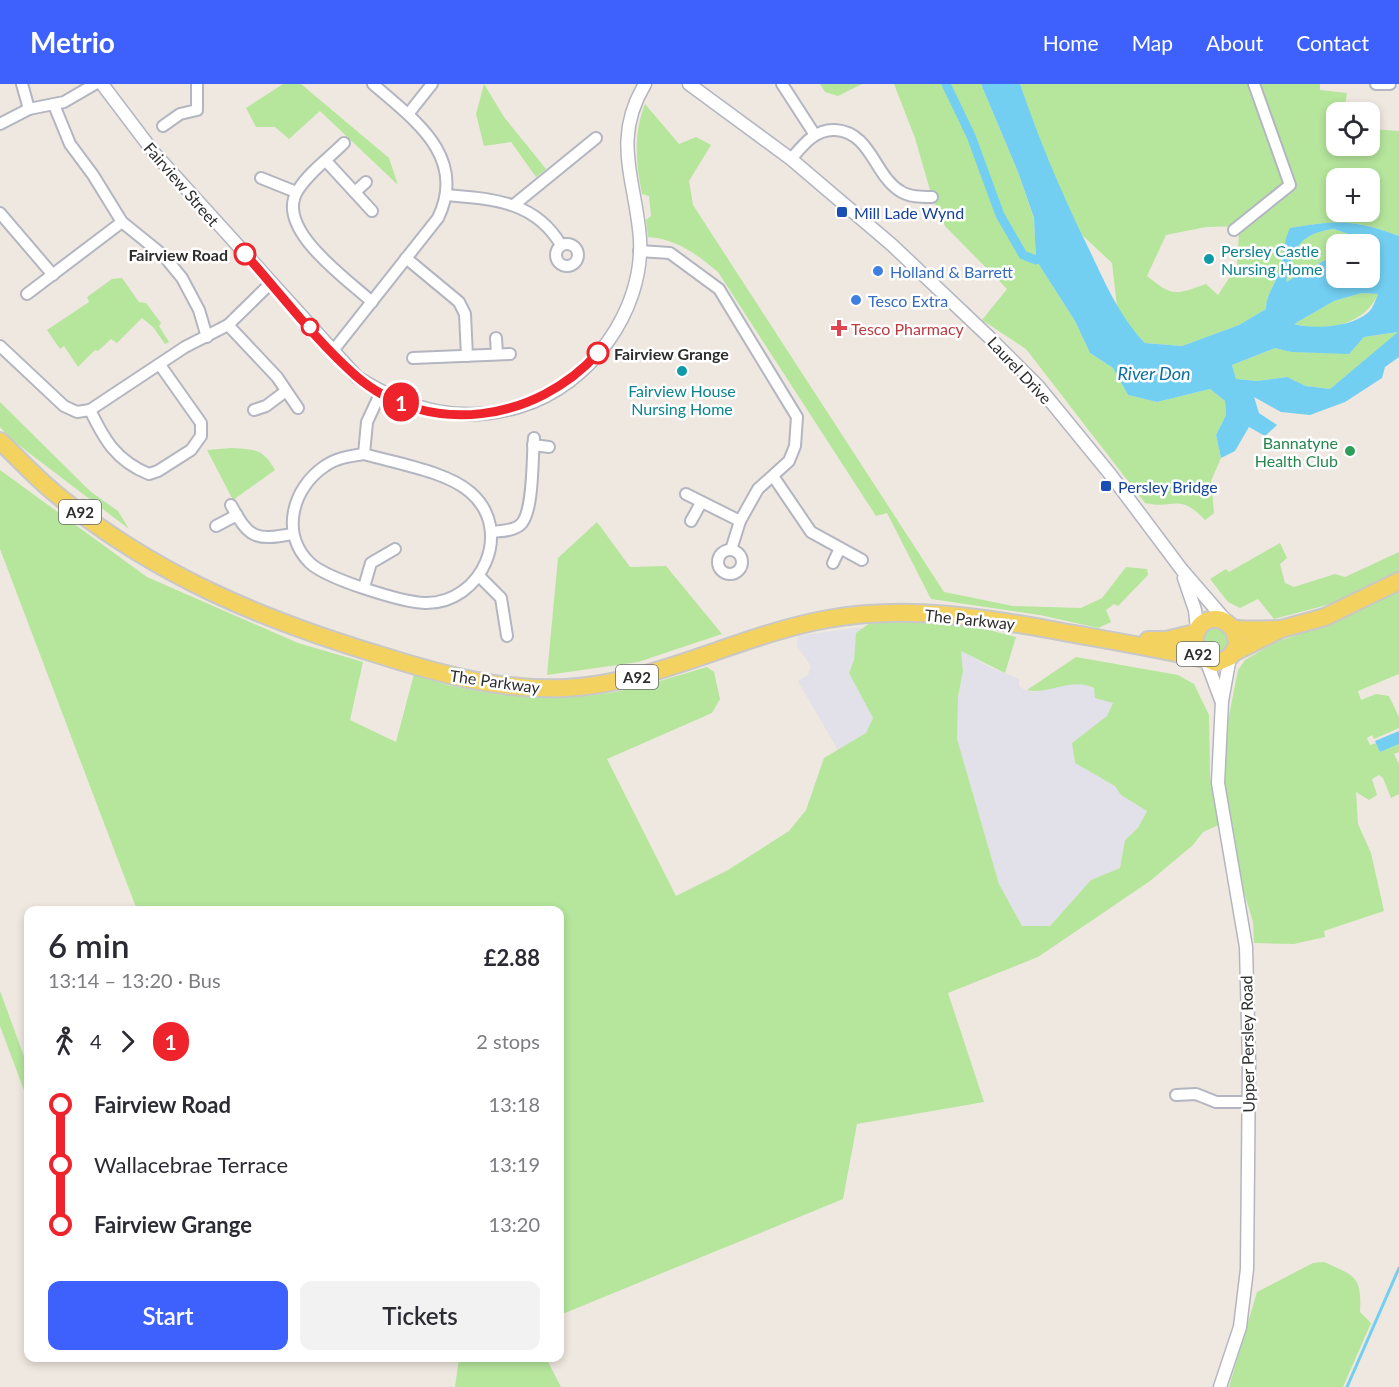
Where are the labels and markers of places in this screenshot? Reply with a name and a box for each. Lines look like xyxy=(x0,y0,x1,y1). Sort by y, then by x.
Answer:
place label: Mill Lade Wynd xyxy=(854,203,964,222)
marker: Mill Lade Wynd xyxy=(835,205,849,219)
place label: Persley Castle Nursing Home xyxy=(1221,241,1323,278)
marker: Fairview Road xyxy=(234,243,256,265)
place label: Fairview Road xyxy=(128,245,228,264)
marker: Persley Castle Nursing Home xyxy=(1202,252,1216,266)
place label: Holland & Barrett xyxy=(890,262,1013,281)
marker: Holland & Barrett xyxy=(871,264,885,278)
place label: Tesco Extra xyxy=(868,291,948,310)
marker: Tesco Extra xyxy=(849,293,863,307)
unlabelled marker xyxy=(301,318,319,336)
place label: Tesco Pharmacy xyxy=(851,319,965,338)
marker: Tesco Pharmacy xyxy=(832,321,846,335)
marker: Fairview Grange xyxy=(587,342,609,364)
place label: Fairview Grange xyxy=(614,344,729,363)
marker: Fairview House Nursing Home xyxy=(675,364,689,378)
place label: Fairview House Nursing Home xyxy=(628,381,736,418)
place label: Bannatyne Health Club xyxy=(1255,433,1338,470)
marker: Bannatyne Health Club xyxy=(1343,444,1357,458)
place label: Persley Bridge xyxy=(1118,477,1218,496)
marker: Persley Bridge xyxy=(1099,479,1113,493)

